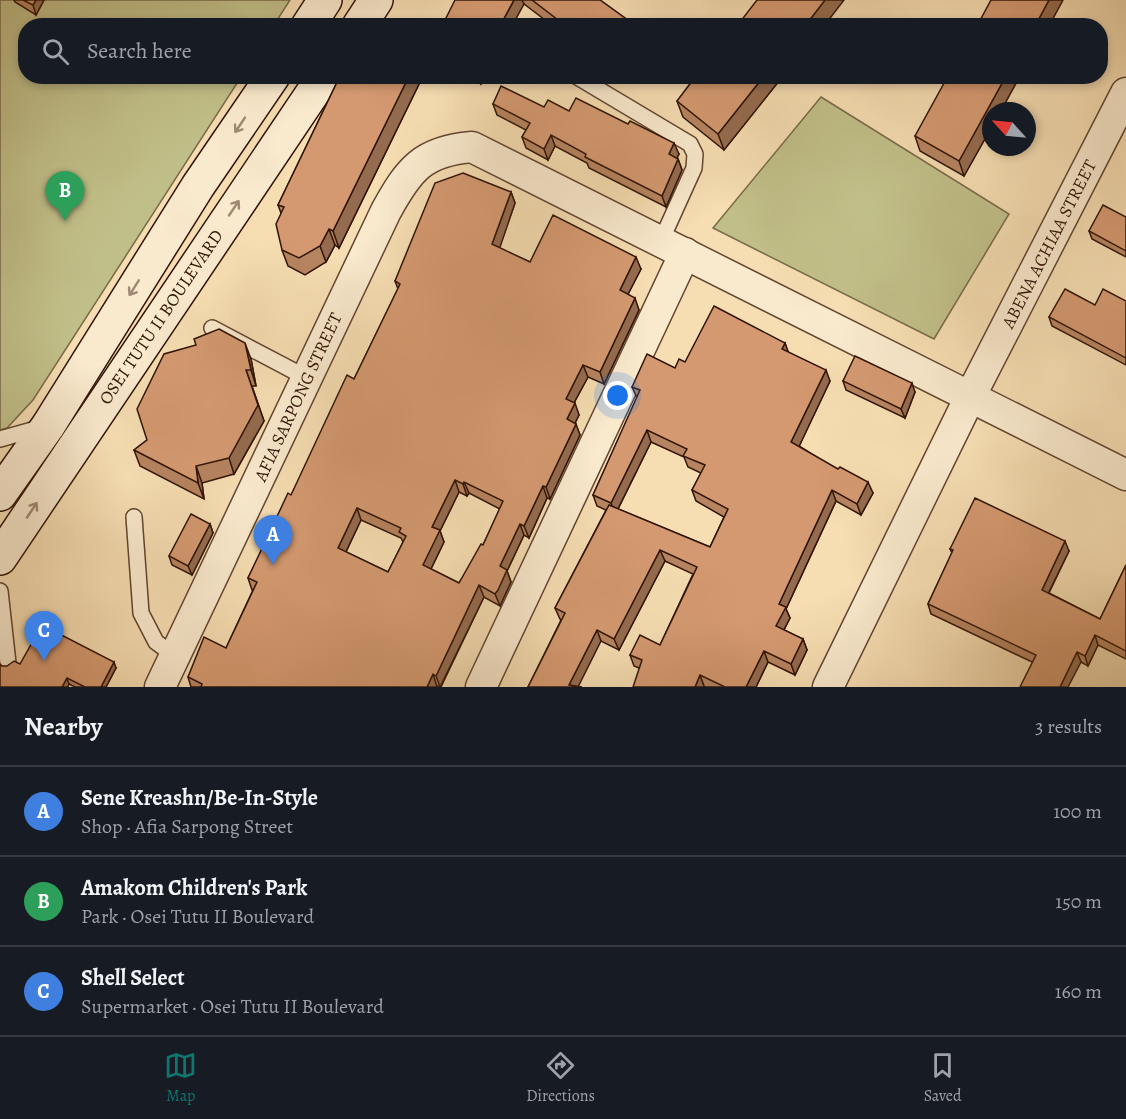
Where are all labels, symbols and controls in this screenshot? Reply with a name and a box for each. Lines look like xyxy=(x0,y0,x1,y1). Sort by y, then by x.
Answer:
search box xyxy=(18,18,1108,84)
icon: search xyxy=(39,35,72,68)
text: Search here xyxy=(87,36,192,66)
north arrow xyxy=(982,102,1036,156)
one-way arrow xyxy=(234,116,246,132)
street label: ABENA ACHIAA STREET xyxy=(996,155,1102,333)
pin: B xyxy=(46,172,84,221)
one-way arrow xyxy=(228,200,240,216)
street label: OSEI TUTU II BOULEVARD xyxy=(93,225,229,409)
one-way arrow xyxy=(127,279,139,296)
street label: AFIA SARPONG STREET xyxy=(248,309,348,486)
your location xyxy=(603,381,632,410)
one-way arrow xyxy=(26,501,39,518)
pin: A xyxy=(254,516,292,565)
pin: C xyxy=(24,612,63,661)
text: Nearby xyxy=(24,709,103,744)
text: 3 results xyxy=(1035,713,1102,740)
text: Sene Kreashn/Be-In-Style xyxy=(81,783,318,813)
text: A xyxy=(37,798,50,825)
text: 100 m xyxy=(1053,798,1102,825)
text: Shop · Afia Sarpong Street xyxy=(81,813,293,840)
text: Amakom Children's Park xyxy=(81,873,307,903)
text: B xyxy=(37,888,50,915)
text: 150 m xyxy=(1055,888,1102,915)
text: Park · Osei Tutu II Boulevard xyxy=(81,903,314,930)
text: Shell Select xyxy=(81,963,184,993)
text: C xyxy=(37,978,50,1005)
text: 160 m xyxy=(1055,978,1102,1005)
text: Supermarket · Osei Tutu II Boulevard xyxy=(81,993,384,1020)
tab: Map xyxy=(164,1049,197,1107)
tab: Directions xyxy=(526,1049,595,1107)
tab: Saved xyxy=(924,1049,962,1107)

